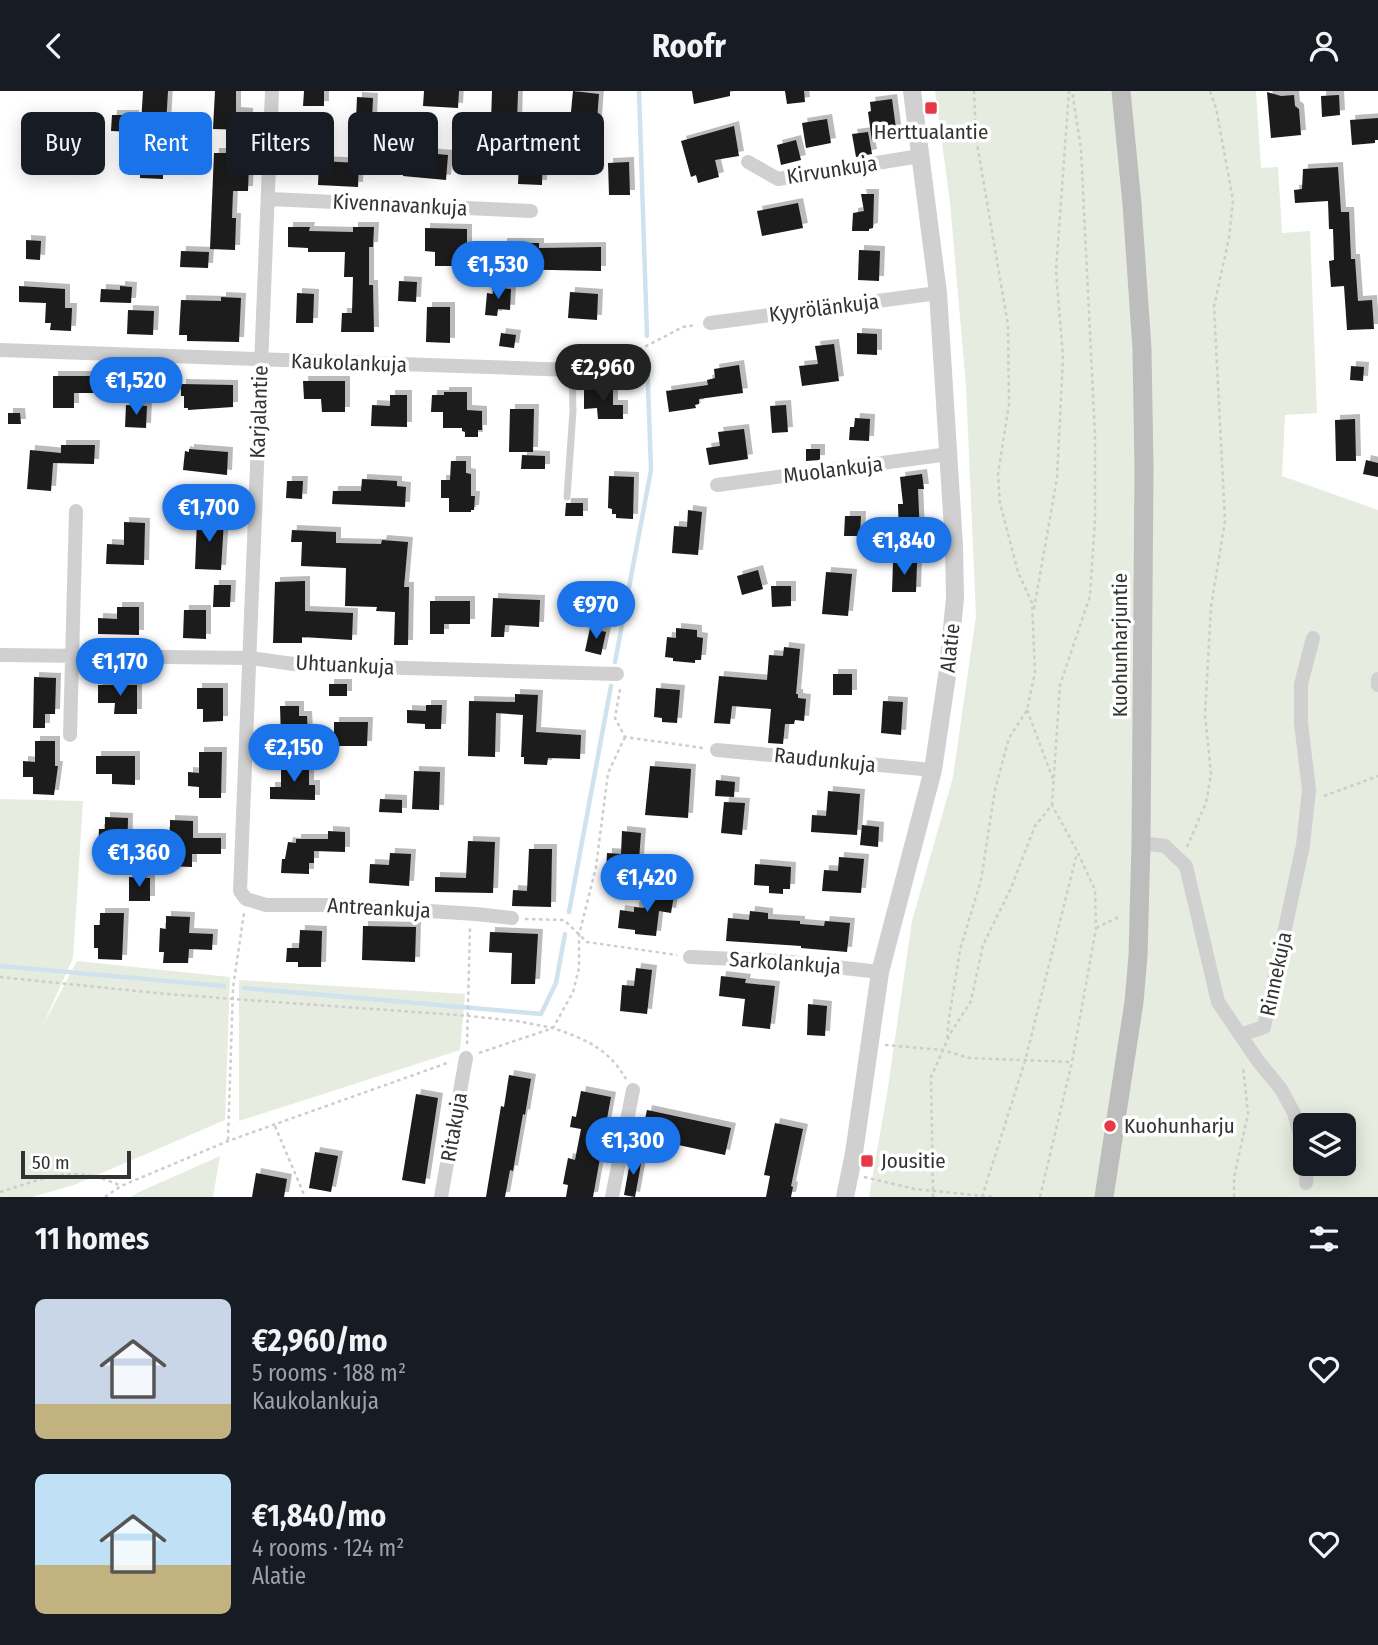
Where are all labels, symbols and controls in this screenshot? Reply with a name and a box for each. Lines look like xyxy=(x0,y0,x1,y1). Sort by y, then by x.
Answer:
icon: back xyxy=(35,27,73,65)
text: Roofr xyxy=(652,27,726,65)
icon: person xyxy=(1305,27,1343,65)
marker: Herttualantie xyxy=(923,100,939,116)
chip: Buy xyxy=(21,112,105,175)
chip: Rent xyxy=(119,112,212,175)
chip: Filters xyxy=(226,112,334,175)
chip: New xyxy=(348,112,438,175)
chip: Apartment xyxy=(452,112,604,175)
place label: Herttualantie xyxy=(874,119,988,145)
street label: Kirvunkuja xyxy=(785,150,879,190)
street label: Kivennavankuja xyxy=(332,188,468,222)
pin: €1,530 xyxy=(441,241,555,301)
text: €1,530 xyxy=(467,250,529,278)
street label: Kyyrölänkuja xyxy=(768,288,880,328)
pin: €2,960 xyxy=(546,345,660,404)
street label: Kaukolankuja xyxy=(291,348,407,378)
text: €2,960 xyxy=(571,353,635,381)
pin: €1,520 xyxy=(79,357,193,417)
street label: Karjalantie xyxy=(244,365,274,459)
text: €1,520 xyxy=(105,366,167,394)
street label: Muolankuja xyxy=(782,451,884,489)
pin: €1,700 xyxy=(152,484,266,544)
text: €1,700 xyxy=(178,493,240,521)
pin: €1,840 xyxy=(847,517,961,577)
text: €1,840 xyxy=(872,526,936,554)
street label: Kuohunharjuntie xyxy=(1107,573,1133,717)
pin: €970 xyxy=(555,581,637,641)
text: €970 xyxy=(573,590,619,618)
street label: Alatie xyxy=(934,622,966,674)
pin: €1,170 xyxy=(63,639,177,698)
text: €1,170 xyxy=(92,647,148,675)
street label: Uhtuankuja xyxy=(295,649,395,681)
pin: €2,150 xyxy=(237,725,351,784)
text: €2,150 xyxy=(264,733,324,761)
street label: Raudunkuja xyxy=(773,742,877,778)
pin: €1,360 xyxy=(82,829,196,889)
text: €1,360 xyxy=(108,838,170,866)
pin: €1,420 xyxy=(590,855,704,914)
text: €1,420 xyxy=(617,863,677,891)
street label: Antreankuja xyxy=(327,892,431,924)
street label: Rinnekuja xyxy=(1254,930,1298,1018)
street label: Sarkolankuja xyxy=(728,946,842,980)
street label: Ritakuja xyxy=(435,1090,473,1164)
place label: Kuohunharju xyxy=(1124,1113,1235,1139)
map controls xyxy=(1293,1113,1356,1176)
button: layers xyxy=(1293,1113,1356,1176)
pin: €1,300 xyxy=(576,1117,690,1177)
marker: Kuohunharju xyxy=(1102,1118,1118,1134)
text: €1,300 xyxy=(602,1126,664,1154)
scale bar xyxy=(21,1148,131,1180)
place label: Jousitie xyxy=(881,1148,946,1174)
text: 50 m xyxy=(32,1151,70,1174)
marker: Jousitie xyxy=(859,1153,875,1169)
icon: filters xyxy=(1305,1220,1343,1258)
text: 11 homes xyxy=(35,1221,149,1257)
text: €2,960/mo xyxy=(252,1323,387,1359)
icon: home xyxy=(91,1327,175,1411)
icon: heart xyxy=(1305,1350,1343,1388)
text: 5 rooms · 188 m² xyxy=(252,1359,406,1387)
text: Kaukolankuja xyxy=(252,1387,379,1415)
text: €1,840/mo xyxy=(252,1498,386,1534)
icon: home xyxy=(91,1502,175,1586)
icon: heart xyxy=(1305,1525,1343,1563)
text: 4 rooms · 124 m² xyxy=(252,1534,404,1562)
text: Alatie xyxy=(252,1562,306,1590)

